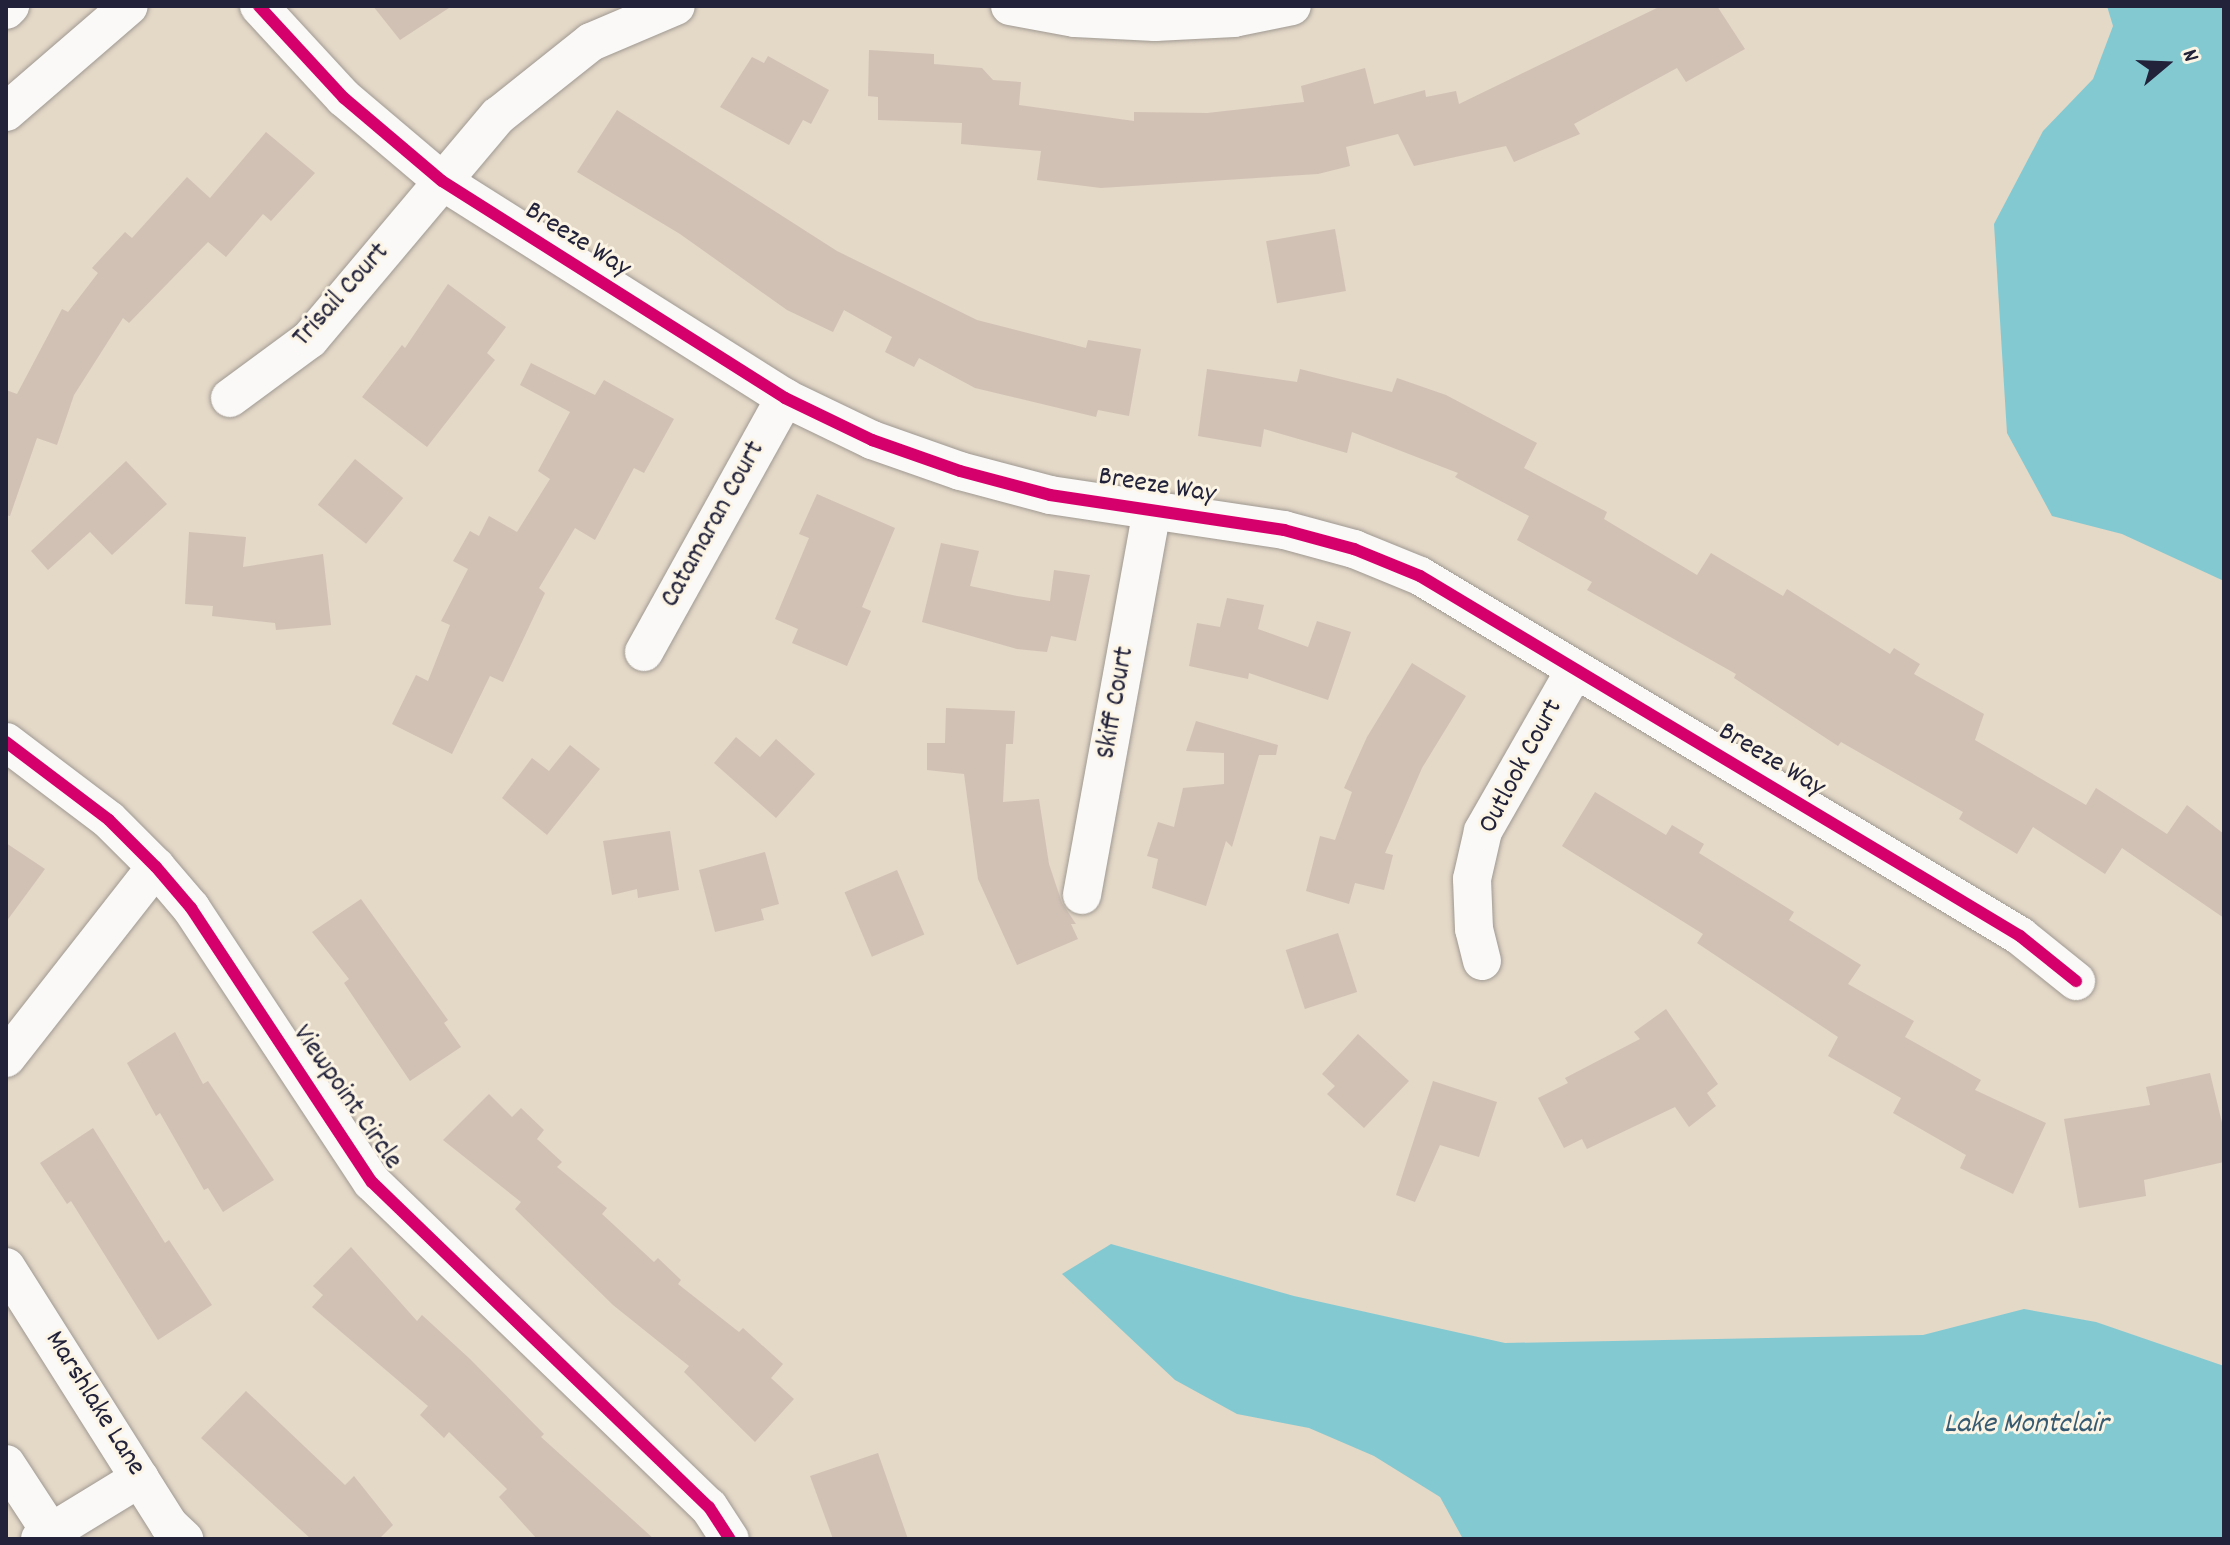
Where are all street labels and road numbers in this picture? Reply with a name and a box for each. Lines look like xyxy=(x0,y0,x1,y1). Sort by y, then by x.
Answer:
street label: Breeze Way xyxy=(518,195,636,287)
street label: Trisail Court xyxy=(286,237,398,355)
street label: Catamaran Court xyxy=(655,436,773,614)
street label: Breeze Way xyxy=(1096,461,1218,513)
street label: Skiff Court xyxy=(1091,644,1143,762)
street label: Outlook Court xyxy=(1473,694,1571,840)
street label: Breeze Way xyxy=(1712,716,1830,806)
street label: Viewpoint Circle xyxy=(284,1019,408,1177)
street label: Marshlake Lane xyxy=(36,1325,152,1483)

